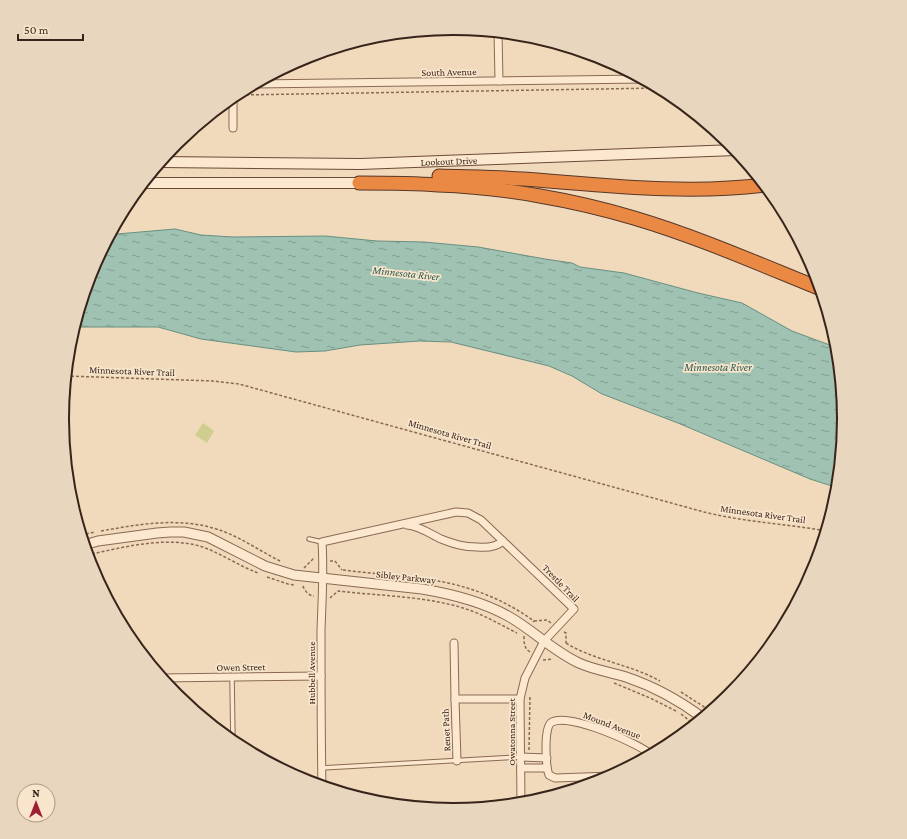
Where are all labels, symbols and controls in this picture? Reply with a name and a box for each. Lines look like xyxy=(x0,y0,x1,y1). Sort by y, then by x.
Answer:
scale bar xyxy=(18,16,83,42)
text: 50 m xyxy=(24,23,49,37)
street label: South Avenue xyxy=(421,66,477,78)
street label: Lookout Drive xyxy=(420,154,478,167)
water label: Minnesota River xyxy=(371,263,441,283)
water label: Minnesota River xyxy=(683,361,753,373)
street label: Minnesota River Trail xyxy=(89,364,175,378)
street label: Minnesota River Trail xyxy=(407,417,493,451)
street label: Minnesota River Trail xyxy=(720,503,807,525)
street label: Trestle Trail xyxy=(540,562,582,604)
street label: Sibley Parkway xyxy=(376,568,437,586)
street label: Hubbell Avenue xyxy=(306,641,317,705)
street label: Owen Street xyxy=(216,661,266,673)
street label: Owatonna Street xyxy=(506,698,517,766)
street label: Renet Path xyxy=(439,708,453,752)
street label: Mound Avenue xyxy=(582,709,643,741)
north arrow xyxy=(16,783,56,823)
text: N xyxy=(32,787,40,799)

